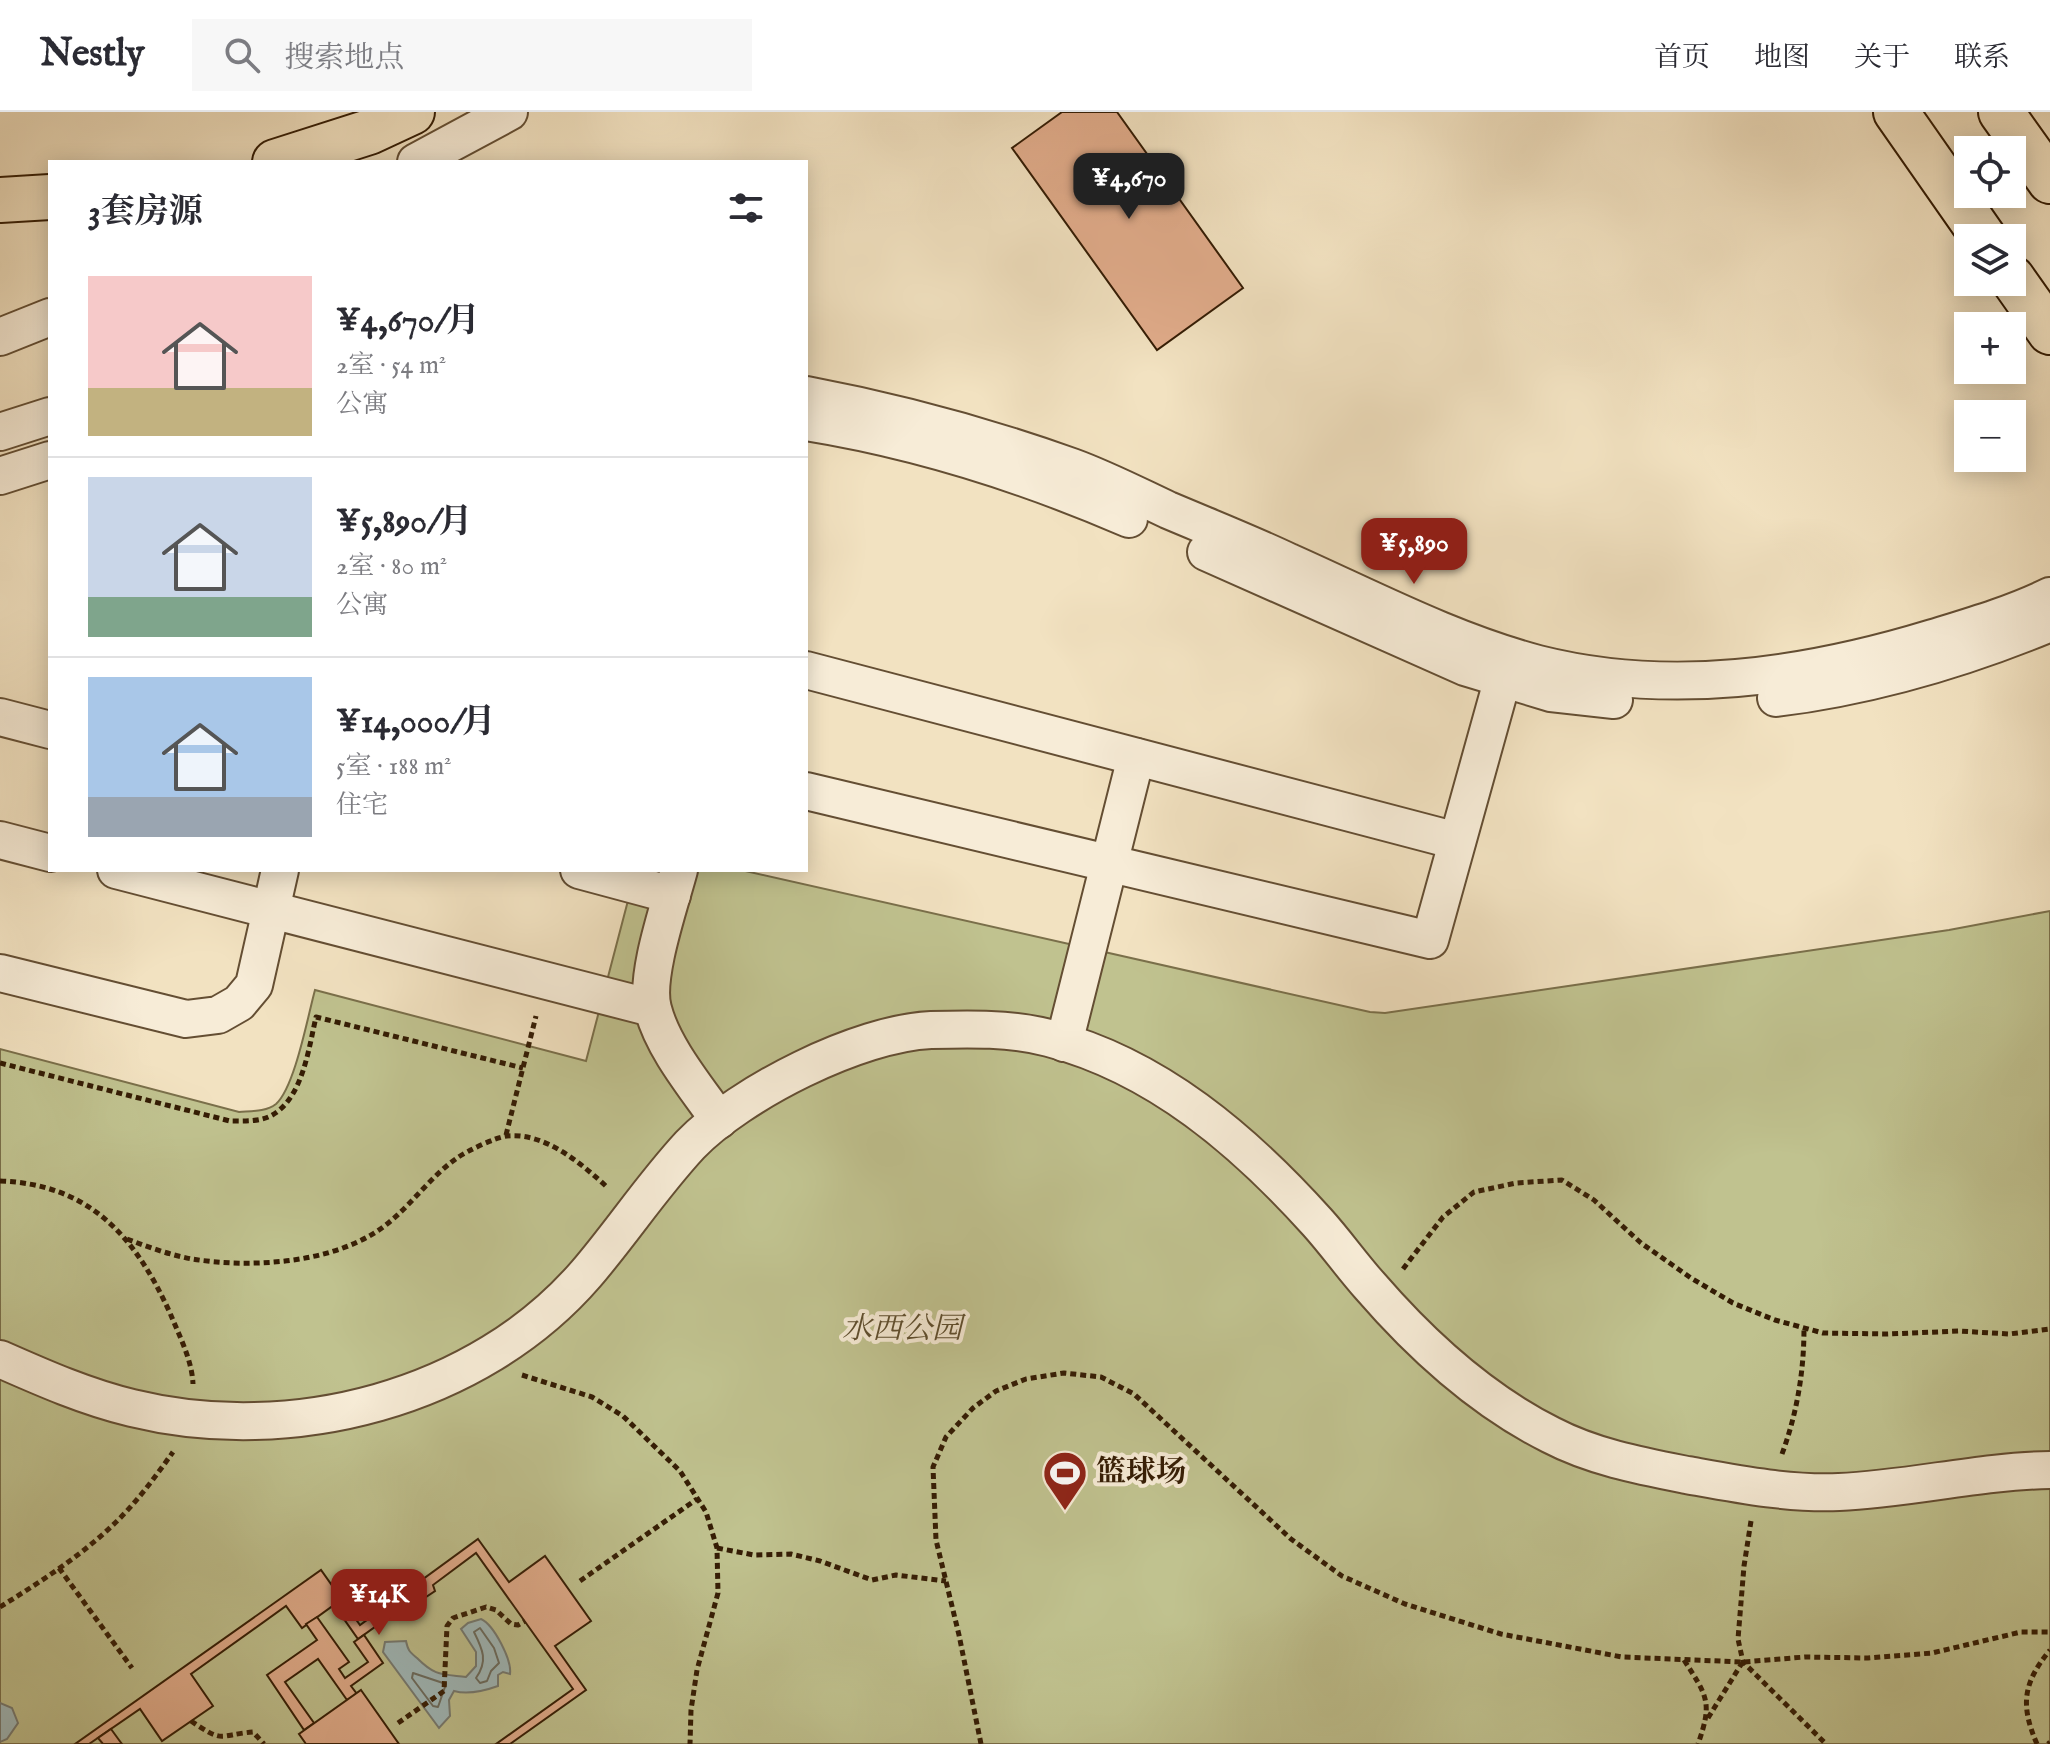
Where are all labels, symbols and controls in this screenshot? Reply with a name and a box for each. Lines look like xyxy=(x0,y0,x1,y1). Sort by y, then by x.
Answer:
search box xyxy=(192,19,752,91)
text: Nestly xyxy=(40,31,144,79)
icon: search xyxy=(220,33,264,77)
text: 搜索地点 xyxy=(284,40,404,78)
text: 首页 xyxy=(1654,41,1710,76)
text: 地图 xyxy=(1754,41,1810,76)
text: 关于 xyxy=(1854,41,1910,76)
text: 联系 xyxy=(1954,41,2010,76)
map controls xyxy=(1954,136,2026,472)
button: locate xyxy=(1954,136,2026,208)
pin: ¥4,670 xyxy=(1064,153,1194,221)
text: ¥4,670 xyxy=(1091,162,1167,195)
icon: filters xyxy=(724,186,768,230)
text: 3套房源 xyxy=(88,191,203,234)
button: layers xyxy=(1954,224,2026,296)
text: ¥4,670/月 xyxy=(336,300,480,343)
icon: home xyxy=(152,308,248,404)
button: + xyxy=(1954,312,2026,384)
text: 2室 · 54 m² xyxy=(336,349,446,382)
text: 公寓 xyxy=(336,388,388,421)
button: − xyxy=(1954,400,2026,472)
text: ¥5,890/月 xyxy=(336,501,473,544)
icon: home xyxy=(152,509,248,605)
pin: ¥5,890 xyxy=(1349,518,1479,586)
text: ¥5,890 xyxy=(1379,527,1449,560)
text: 2室 · 80 m² xyxy=(336,550,447,583)
text: 公寓 xyxy=(336,589,388,622)
text: ¥14,000/月 xyxy=(336,701,496,744)
icon: home xyxy=(152,709,248,805)
text: 5室 · 188 m² xyxy=(336,750,452,783)
text: 住宅 xyxy=(336,789,388,822)
park label: 水西公园 xyxy=(842,1311,966,1349)
sports icon: 篮球场 xyxy=(1041,1449,1089,1512)
place label: 篮球场 xyxy=(1096,1454,1186,1492)
pin: ¥14K xyxy=(332,1569,426,1637)
text: ¥14K xyxy=(349,1578,409,1611)

